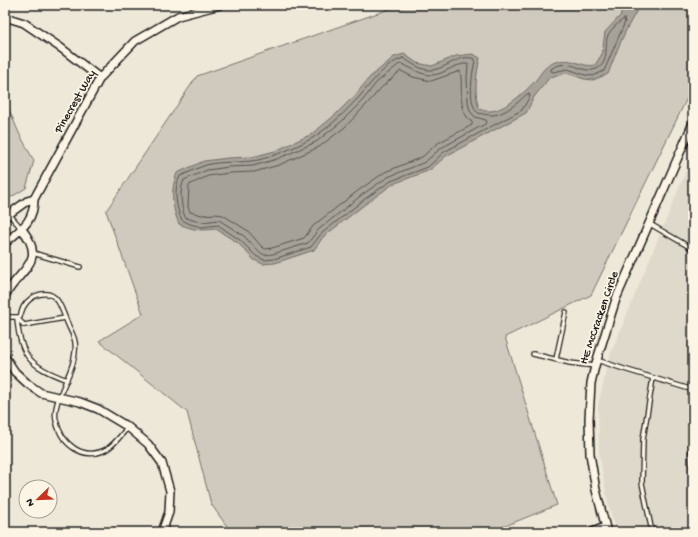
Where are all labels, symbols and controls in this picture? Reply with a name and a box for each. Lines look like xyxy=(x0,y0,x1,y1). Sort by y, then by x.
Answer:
street label: Pinecrest Way xyxy=(52,68,100,137)
street label: HE McCracken Circle xyxy=(578,269,623,366)
north arrow xyxy=(18,479,58,519)
text: N xyxy=(24,496,38,508)

